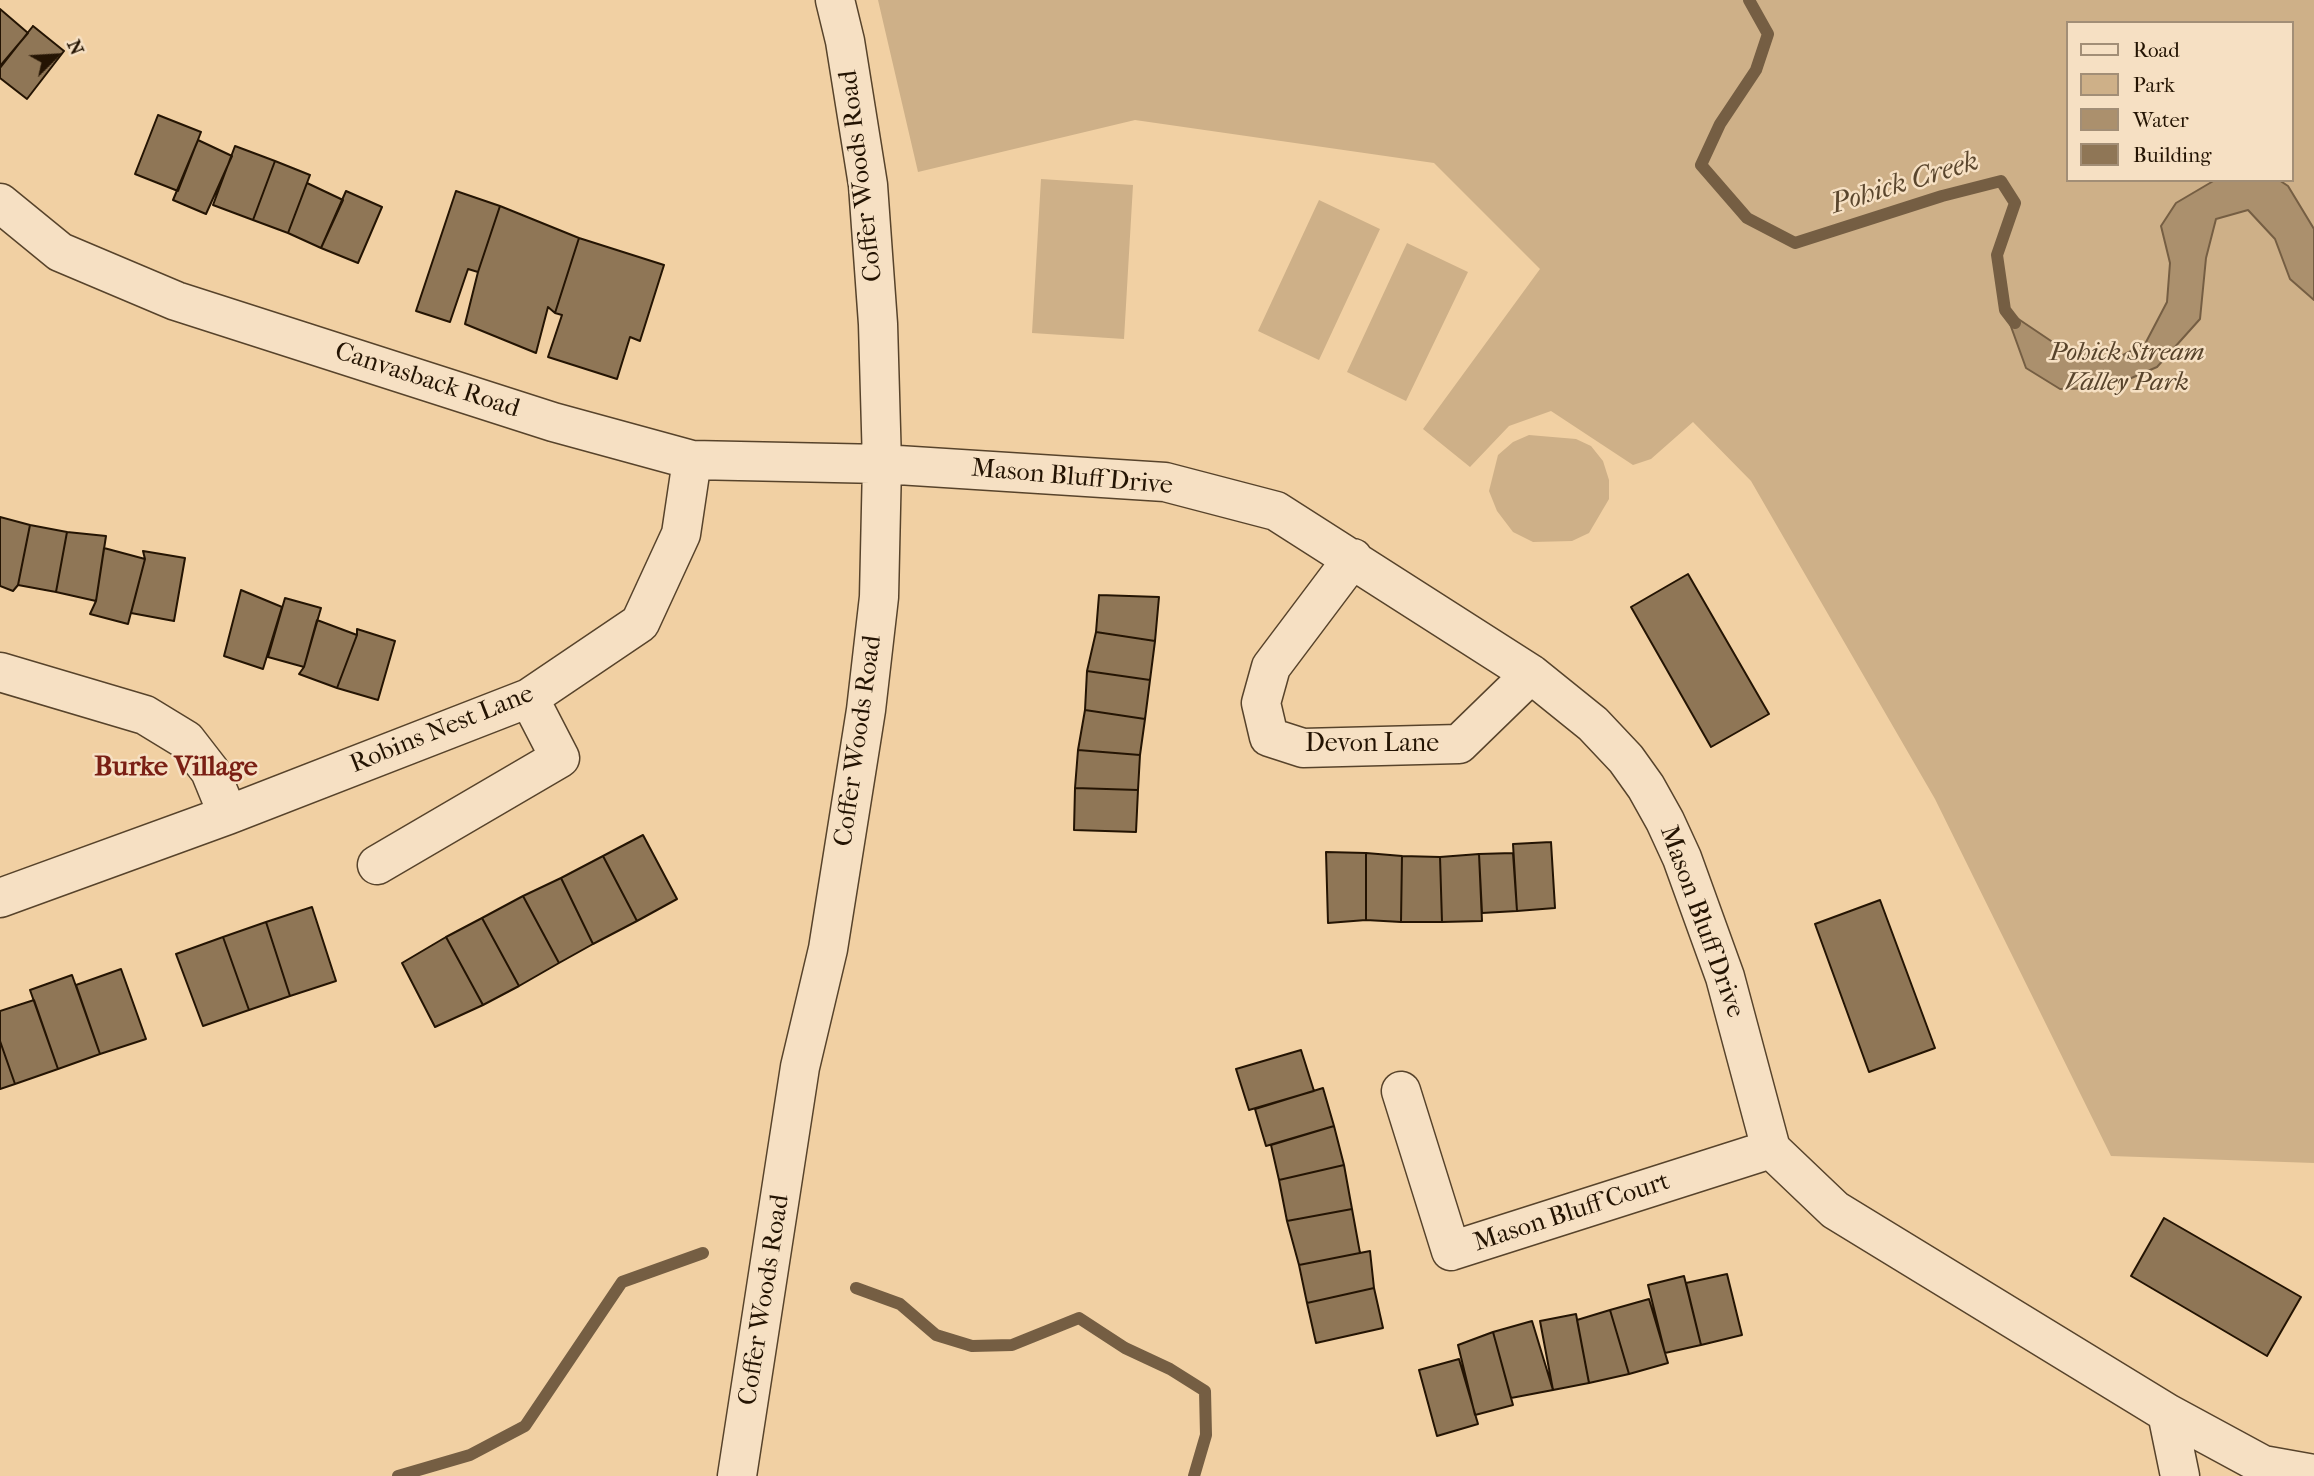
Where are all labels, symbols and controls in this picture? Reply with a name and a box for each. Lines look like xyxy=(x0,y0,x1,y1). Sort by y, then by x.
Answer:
north arrow xyxy=(21,21,91,91)
legend xyxy=(2066,21,2293,182)
text: N xyxy=(62,36,88,59)
text: Road xyxy=(2133,38,2180,62)
street label: Coffer Woods Road xyxy=(834,68,890,284)
text: Park xyxy=(2133,73,2175,97)
text: Water xyxy=(2133,108,2189,132)
text: Building xyxy=(2133,143,2211,167)
water label: Pohick Creek xyxy=(1827,146,1983,222)
street label: Canvasback Road xyxy=(331,336,523,426)
park label: Pohick Stream Valley Park xyxy=(2049,338,2205,400)
street label: Mason Bluff Drive xyxy=(970,454,1174,502)
street label: Coffer Woods Road xyxy=(829,633,889,849)
street label: Robins Nest Lane xyxy=(346,679,538,781)
street label: Devon Lane xyxy=(1305,729,1439,761)
district label: Burke Village xyxy=(94,751,258,785)
street label: Mason Bluff Drive xyxy=(1652,822,1750,1022)
street label: Mason Bluff Court xyxy=(1470,1167,1674,1259)
street label: Coffer Woods Road xyxy=(733,1192,797,1408)

